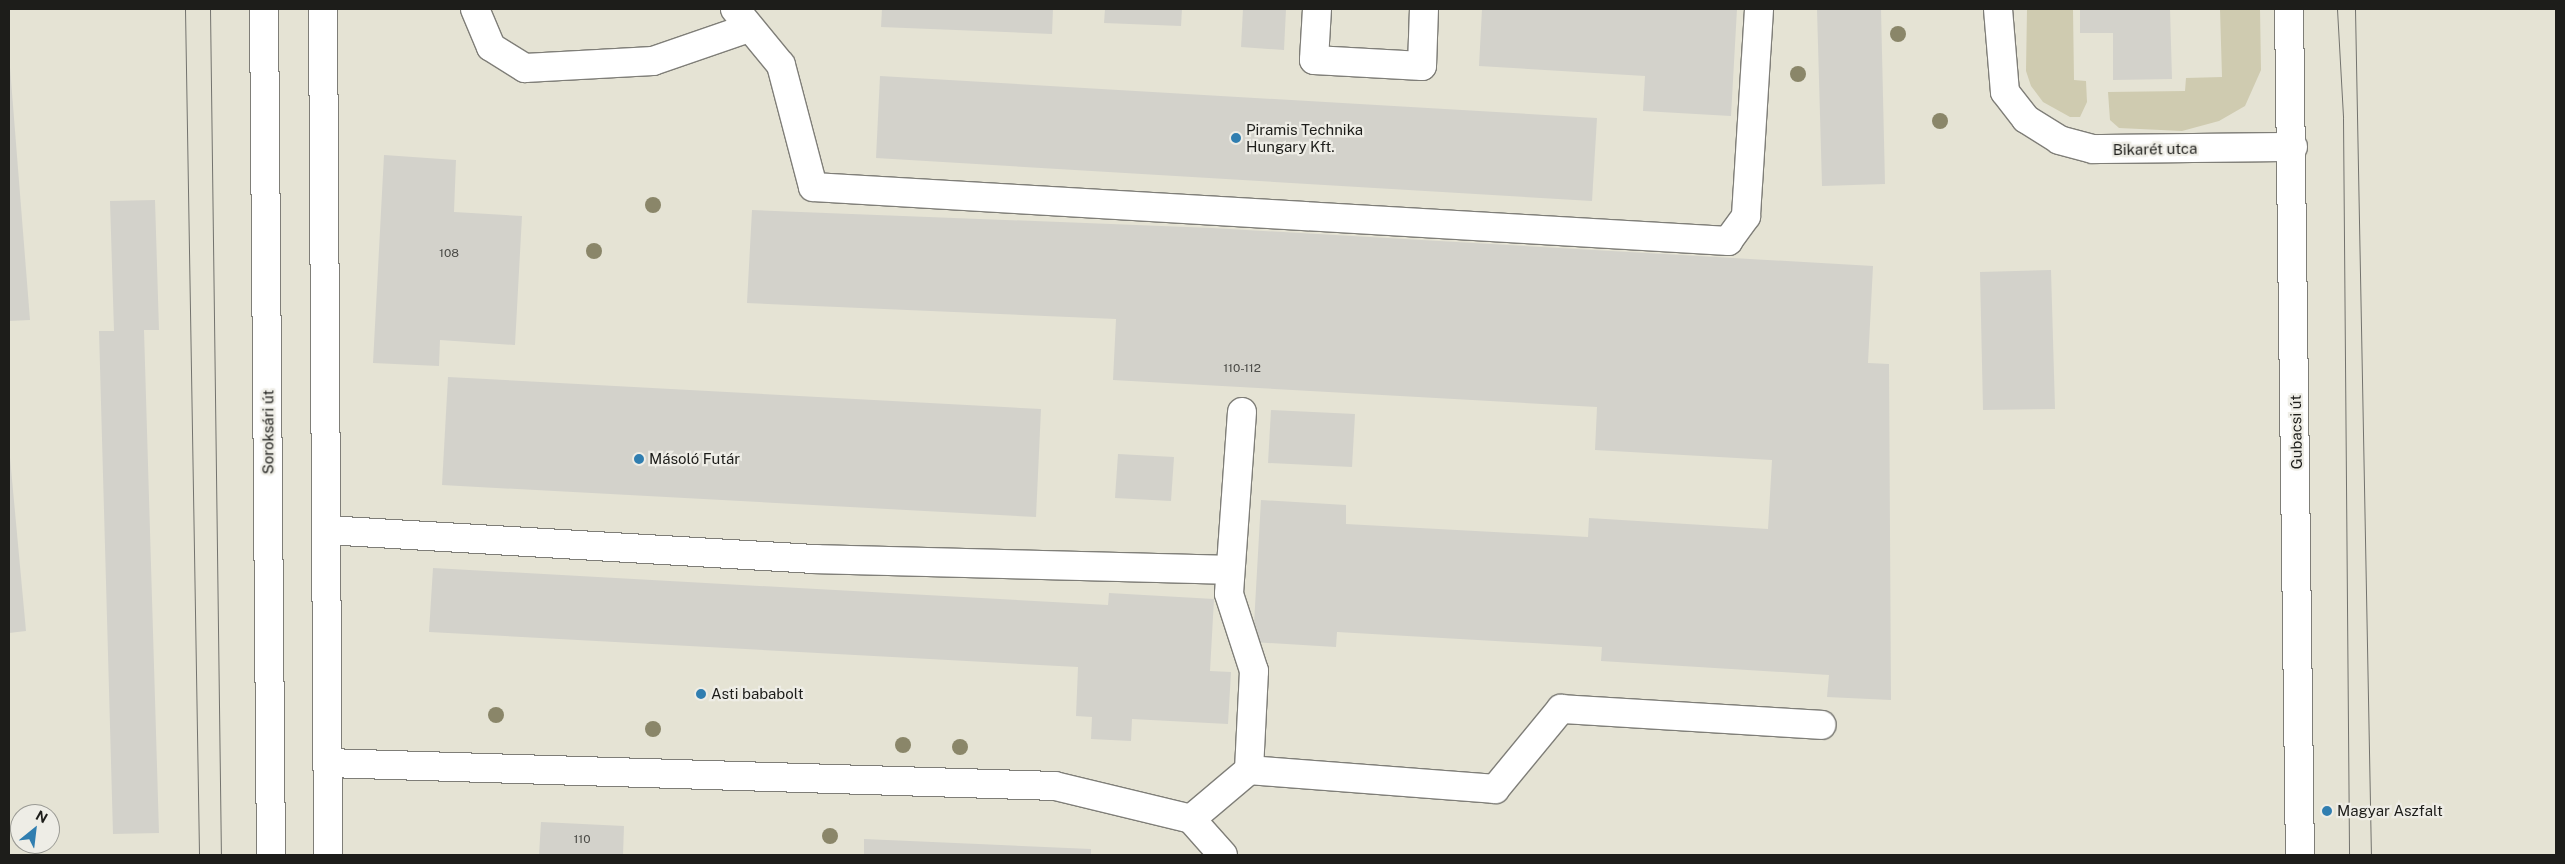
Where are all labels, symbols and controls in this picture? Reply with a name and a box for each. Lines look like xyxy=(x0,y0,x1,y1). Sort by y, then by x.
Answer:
place label: Piramis Technika Hungary Kft. xyxy=(1246,120,1363,155)
marker: Piramis Technika Hungary Kft. xyxy=(1230,132,1242,144)
street label: Bikarét utca xyxy=(2113,139,2197,159)
house number: 108 xyxy=(439,247,459,261)
house number: 110-112 xyxy=(1223,362,1261,376)
street label: Soroksári út xyxy=(259,390,277,474)
street label: Gubacsi út xyxy=(2286,395,2306,469)
place label: Másoló Futár xyxy=(649,450,740,468)
marker: Másoló Futár xyxy=(633,453,645,465)
place label: Asti bababolt xyxy=(711,685,804,703)
marker: Asti bababolt xyxy=(695,688,707,700)
place label: Magyar Aszfalt xyxy=(2337,802,2443,820)
north arrow xyxy=(10,804,60,854)
marker: Magyar Aszfalt xyxy=(2321,805,2333,817)
text: N xyxy=(33,807,50,826)
house number: 110 xyxy=(573,833,591,847)

